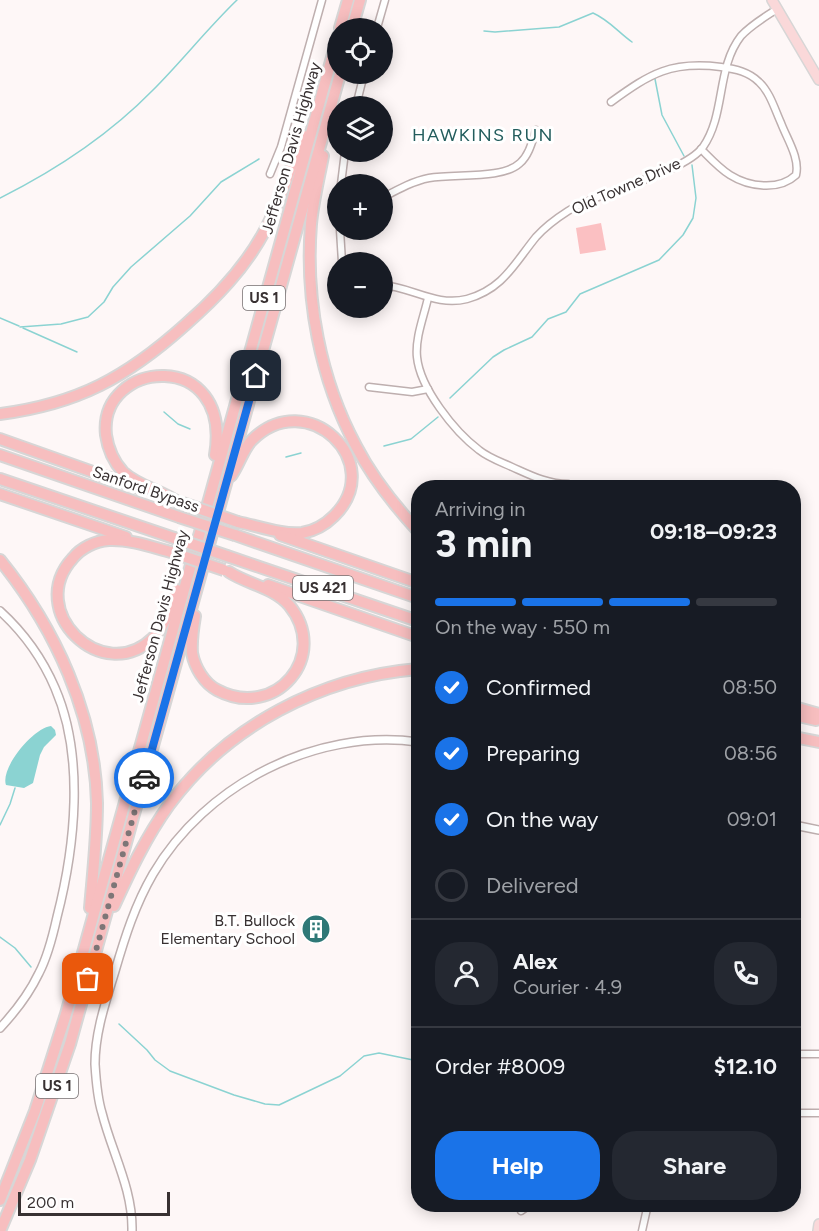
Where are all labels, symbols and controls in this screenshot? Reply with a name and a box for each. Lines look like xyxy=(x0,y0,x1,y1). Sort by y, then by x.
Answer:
map controls xyxy=(327,18,393,318)
button: locate xyxy=(327,18,393,84)
street label: Jefferson Davis Highway xyxy=(257,59,325,236)
button: layers xyxy=(327,96,393,162)
district label: HAWKINS RUN xyxy=(412,124,554,146)
street label: Old Towne Drive xyxy=(569,153,684,219)
button: + xyxy=(327,174,393,240)
button: − xyxy=(327,252,393,318)
road number: US 1 xyxy=(243,286,285,310)
pin xyxy=(230,350,281,401)
icon: home xyxy=(239,359,272,392)
street label: Sanford Bypass xyxy=(90,462,202,516)
text: Arriving in xyxy=(435,497,525,521)
text: 09:18–09:23 xyxy=(650,518,777,545)
text: 3 min xyxy=(435,520,532,567)
street label: Jefferson Davis Highway xyxy=(128,527,192,704)
road number: US 421 xyxy=(293,576,353,600)
text: On the way · 550 m xyxy=(435,615,610,639)
icon: check xyxy=(435,671,468,704)
text: Confirmed xyxy=(486,674,591,701)
text: 08:50 xyxy=(723,675,777,699)
icon: check xyxy=(435,737,468,770)
text: Preparing xyxy=(486,740,580,767)
text: 08:56 xyxy=(724,741,777,765)
courier xyxy=(114,748,174,808)
icon: car xyxy=(128,762,161,795)
icon: check xyxy=(435,803,468,836)
text: On the way xyxy=(486,806,598,833)
text: 09:01 xyxy=(727,807,777,831)
text: Delivered xyxy=(486,872,579,899)
place label: B.T. Bullock Elementary School xyxy=(161,911,295,948)
building icon: B.T. Bullock Elementary School xyxy=(300,913,332,945)
button: person xyxy=(435,942,498,1005)
button: phone xyxy=(714,942,777,1005)
text: Alex xyxy=(513,948,558,975)
pin xyxy=(62,953,113,1004)
icon: bag xyxy=(71,962,104,995)
text: Courier · 4.9 xyxy=(513,975,622,999)
text: Order #8009 xyxy=(435,1053,565,1080)
text: $12.10 xyxy=(714,1053,777,1080)
road number: US 1 xyxy=(36,1074,78,1098)
button: Help xyxy=(435,1131,600,1200)
button: Share xyxy=(612,1131,777,1200)
scale bar xyxy=(18,1189,170,1216)
text: 200 m xyxy=(27,1193,74,1212)

